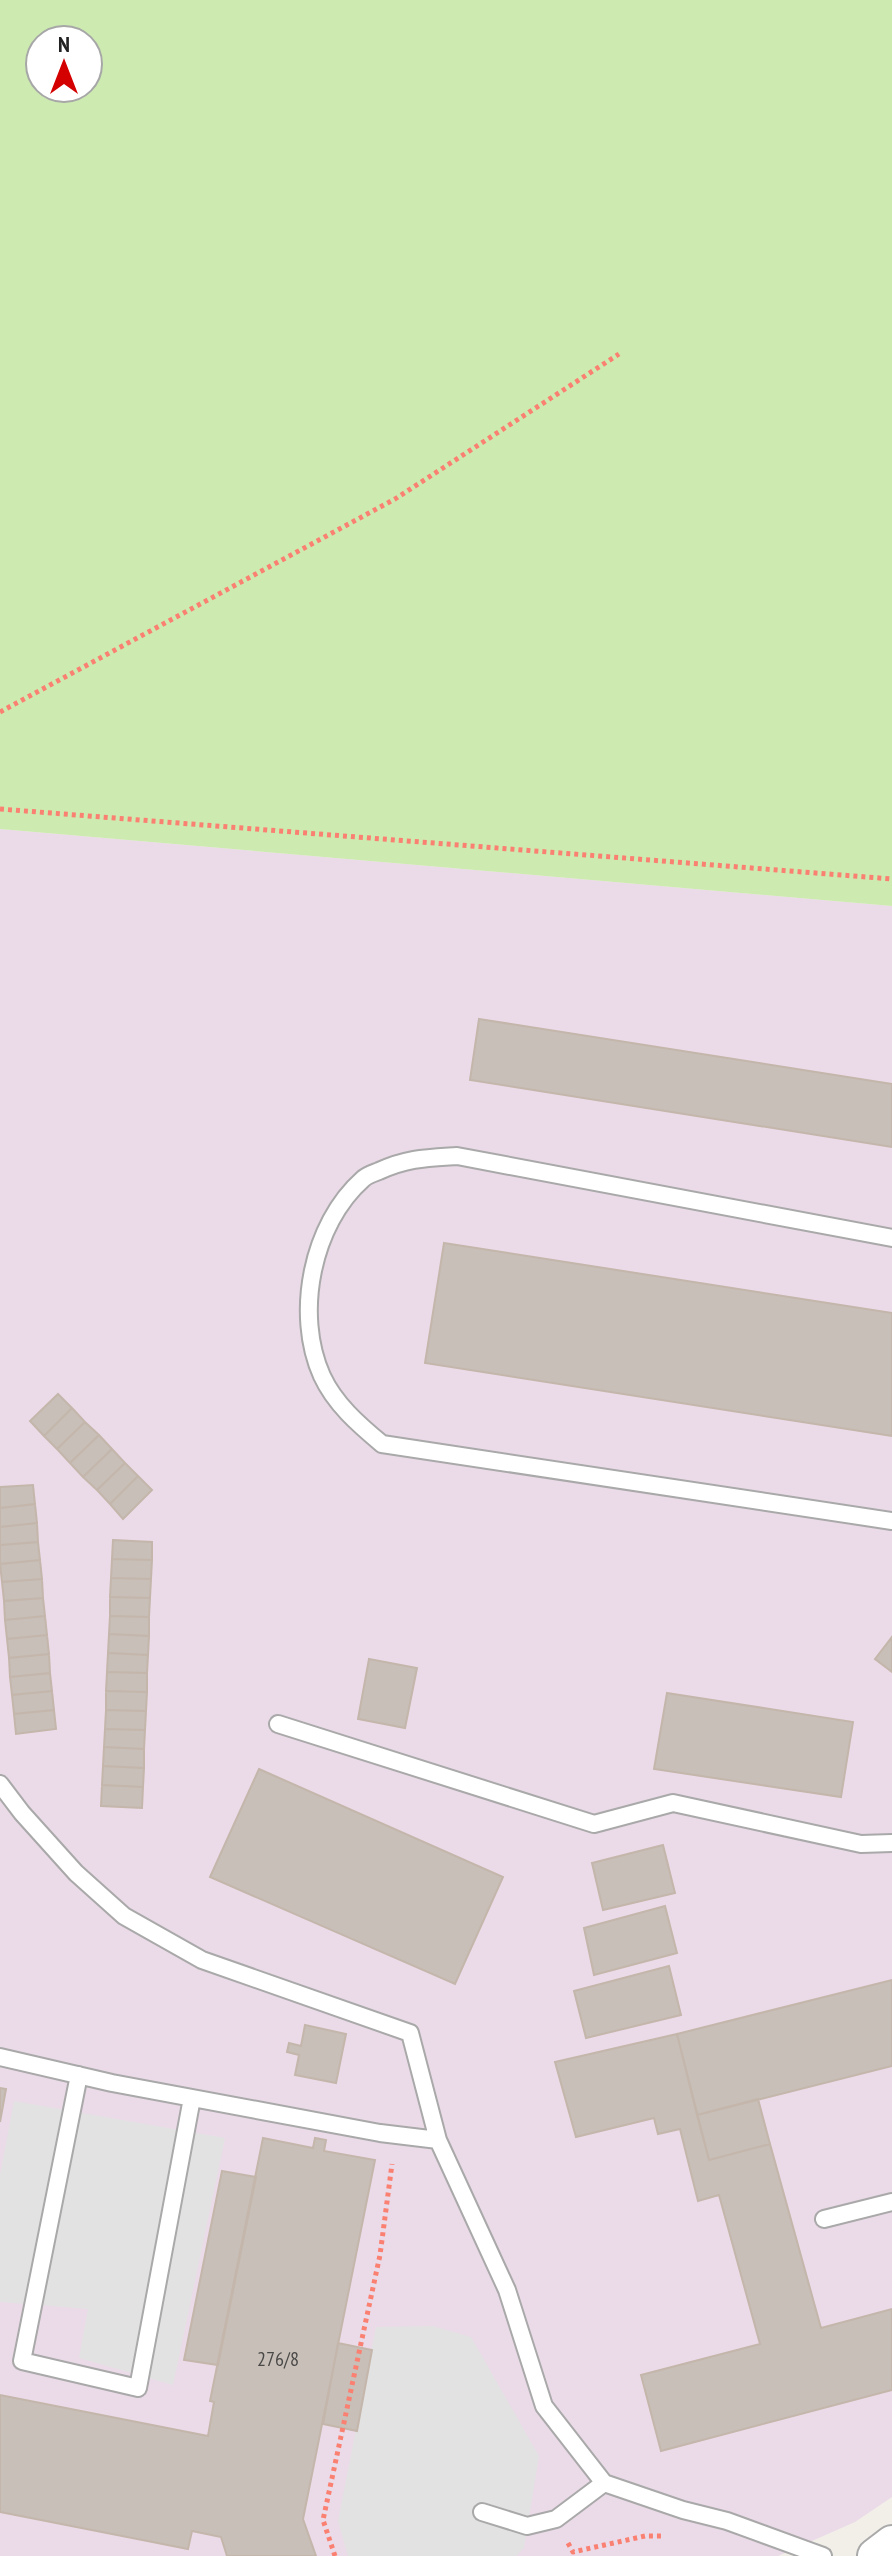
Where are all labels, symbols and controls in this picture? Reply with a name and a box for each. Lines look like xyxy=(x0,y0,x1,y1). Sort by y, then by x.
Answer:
north arrow xyxy=(24,24,104,104)
text: N xyxy=(58,30,70,58)
house number: 276/8 xyxy=(257,2346,299,2372)

